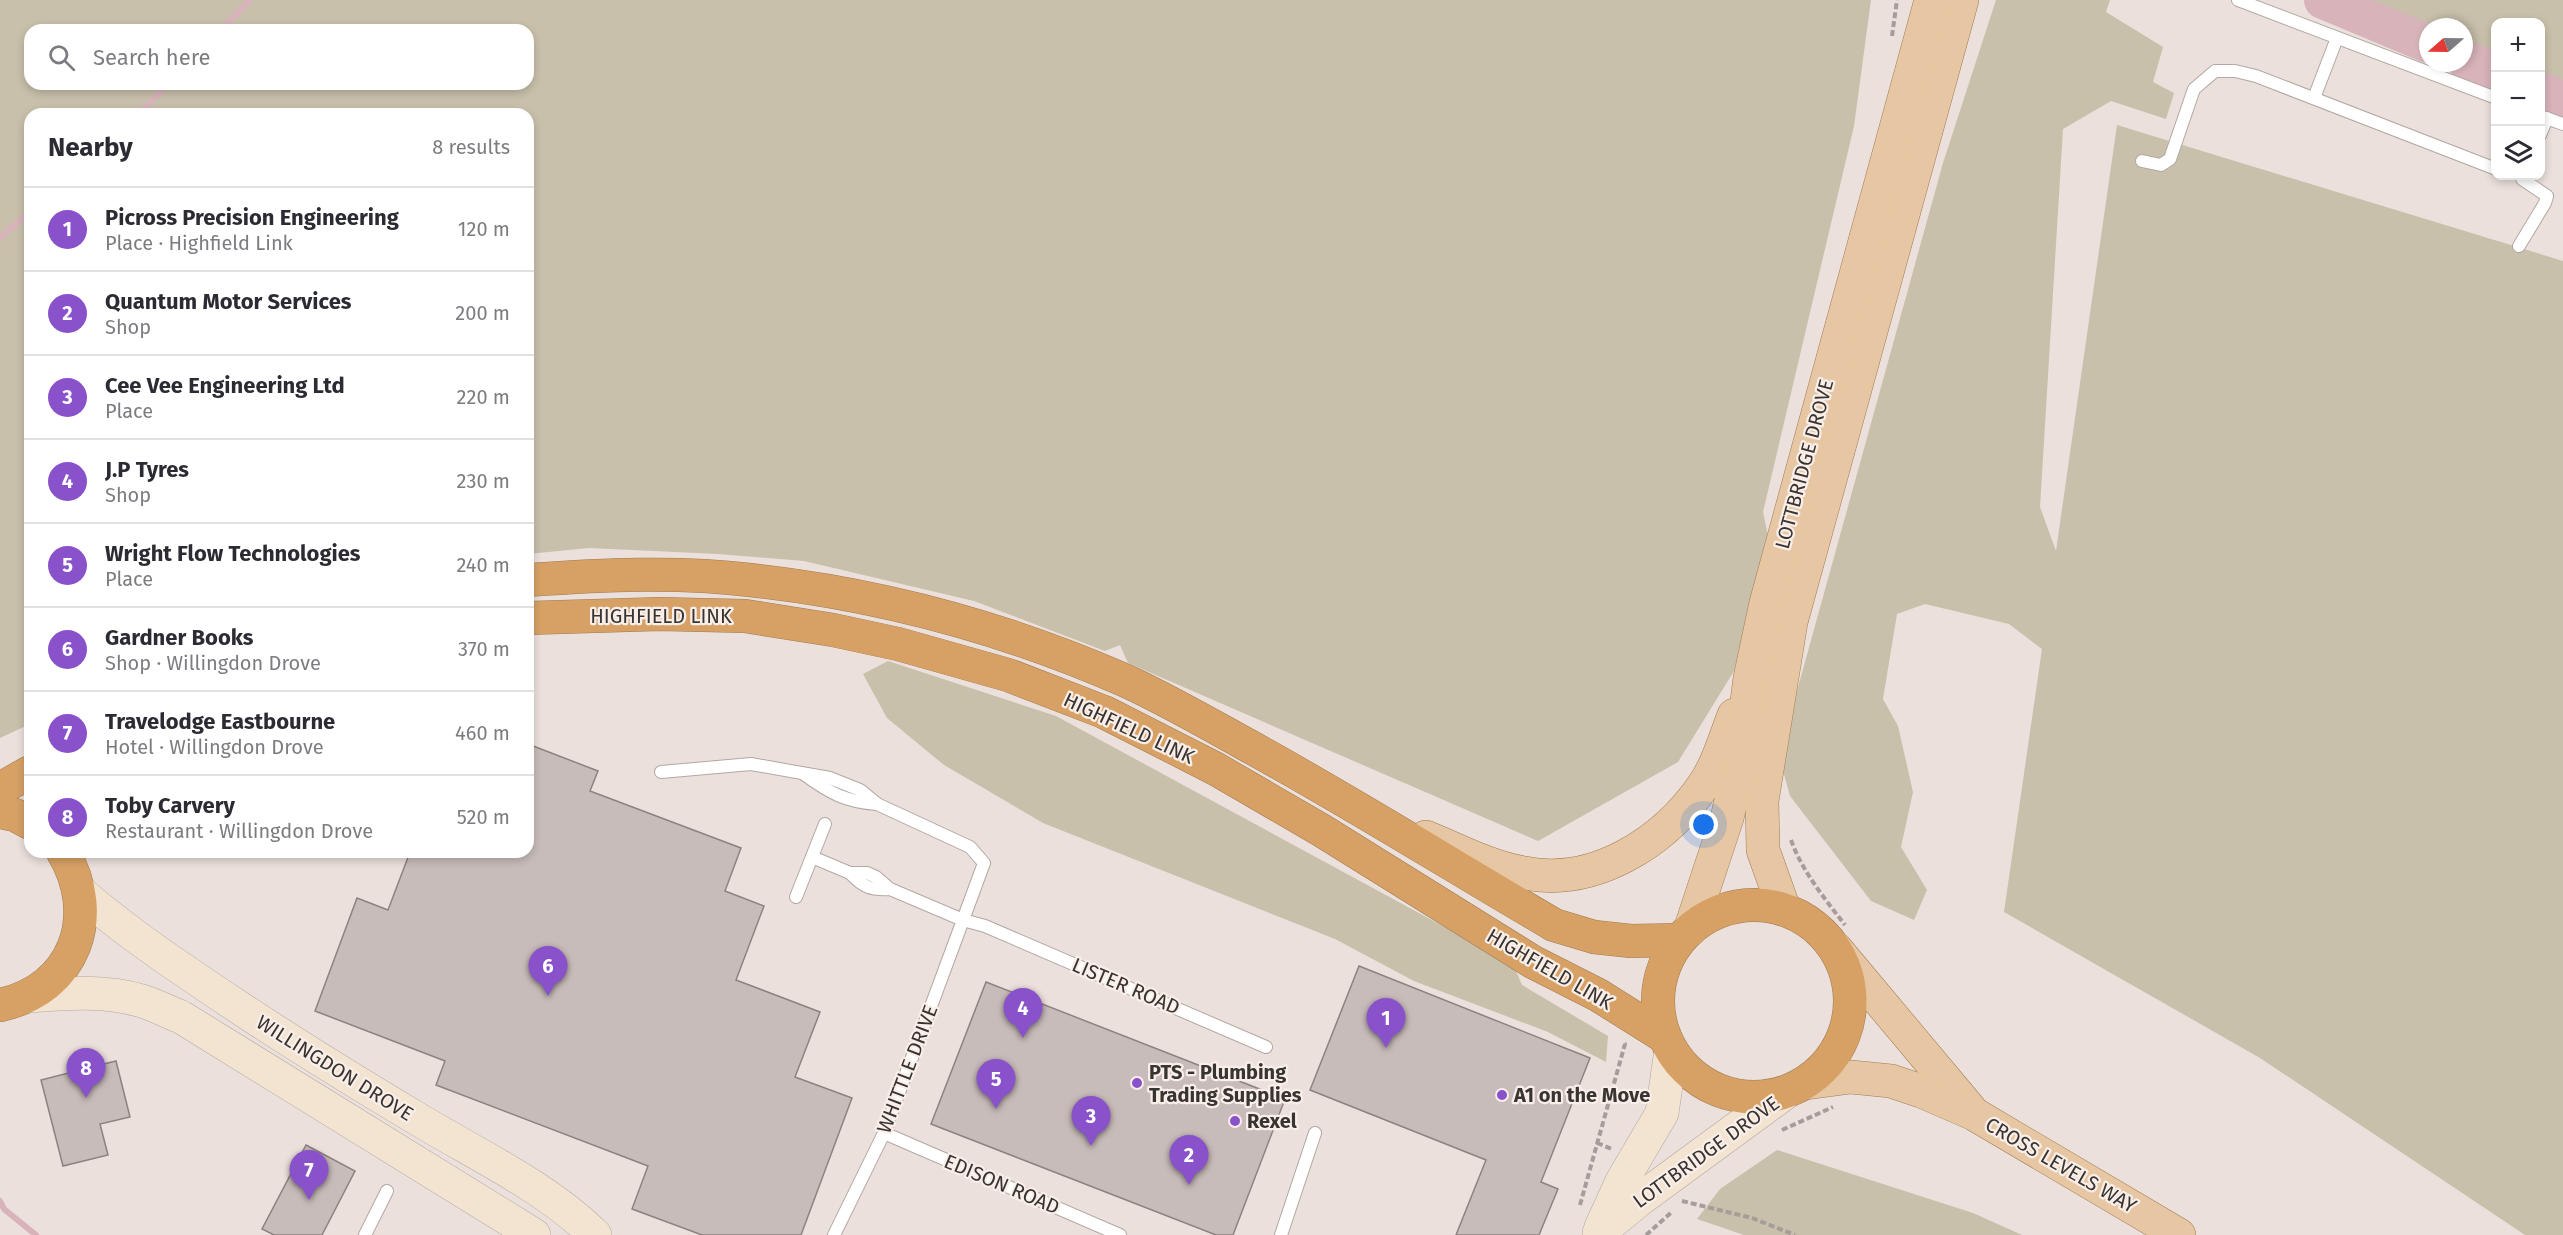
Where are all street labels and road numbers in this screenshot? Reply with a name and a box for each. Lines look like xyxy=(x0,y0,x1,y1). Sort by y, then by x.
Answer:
street label: LOTTBRIDGE DROVE xyxy=(1770,376,1838,552)
street label: HIGHFIELD LINK xyxy=(590,604,732,628)
street label: HIGHFIELD LINK xyxy=(1060,687,1198,769)
street label: HIGHFIELD LINK xyxy=(1483,923,1617,1015)
street label: LISTER ROAD xyxy=(1069,953,1183,1019)
street label: WHITTLE DRIVE xyxy=(872,1002,942,1136)
street label: WILLINGDON DROVE xyxy=(252,1010,418,1126)
street label: LOTTBRIDGE DROVE xyxy=(1628,1091,1784,1213)
street label: CROSS LEVELS WAY xyxy=(1981,1112,2141,1218)
street label: EDISON ROAD xyxy=(941,1149,1063,1219)

